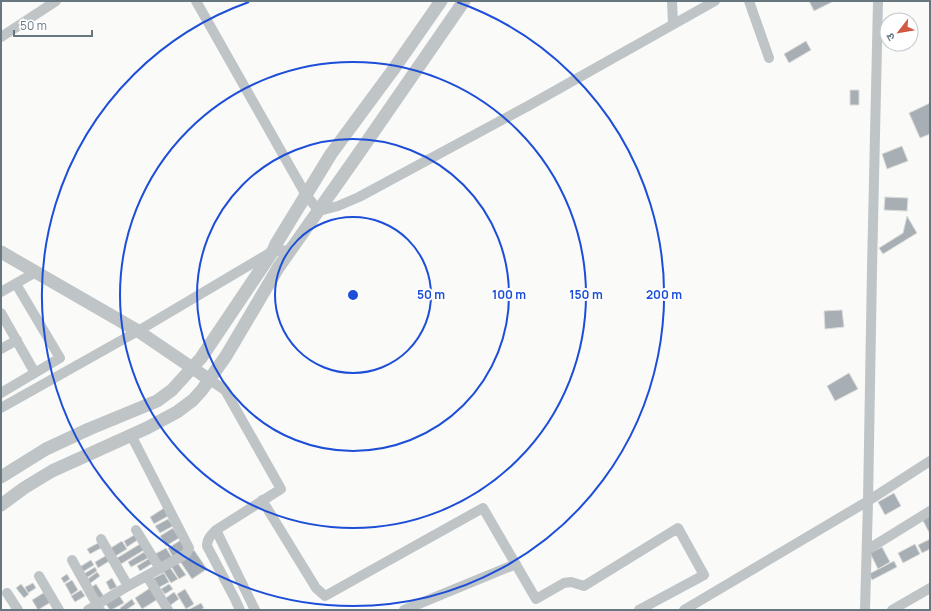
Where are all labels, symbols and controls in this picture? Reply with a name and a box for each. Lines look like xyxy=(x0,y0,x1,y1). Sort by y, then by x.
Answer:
scale bar xyxy=(14,12,92,38)
north arrow xyxy=(879,12,919,52)
text: 50 m xyxy=(20,17,47,34)
text: उ xyxy=(882,30,898,44)
text: 50 m xyxy=(417,286,445,303)
text: 100 m xyxy=(492,286,526,303)
text: 150 m xyxy=(569,286,603,303)
text: 200 m xyxy=(646,286,682,303)
centre of rings xyxy=(346,288,360,302)

